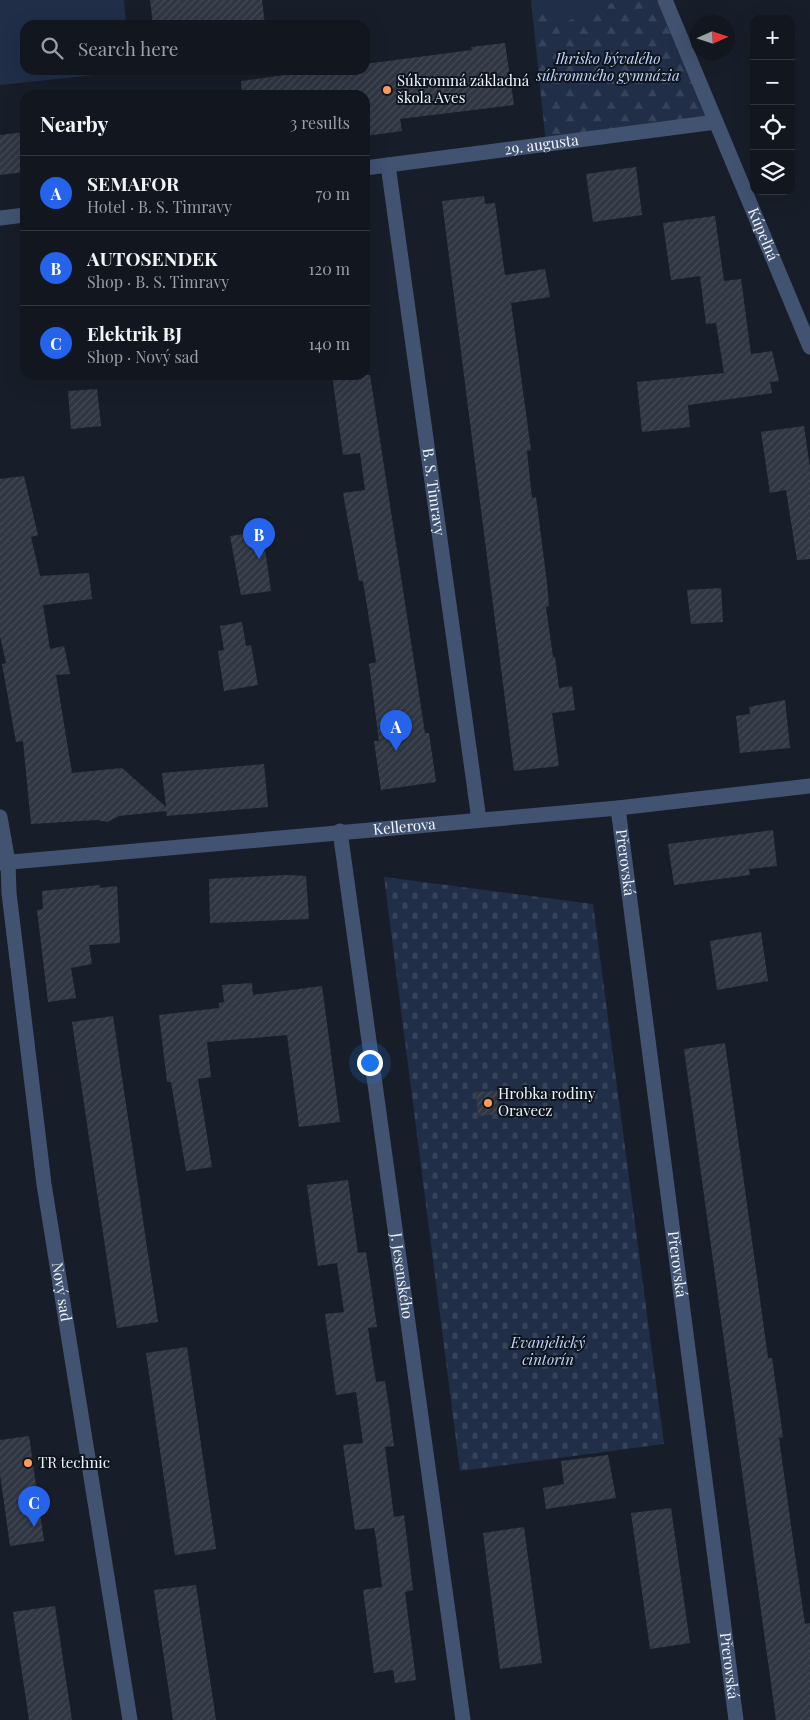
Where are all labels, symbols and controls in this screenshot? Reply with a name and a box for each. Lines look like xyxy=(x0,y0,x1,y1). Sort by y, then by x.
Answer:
north arrow xyxy=(690,15,735,60)
map controls xyxy=(750,15,795,195)
button: + xyxy=(750,15,795,60)
search box xyxy=(20,20,370,75)
icon: search xyxy=(38,34,66,62)
text: Search here xyxy=(78,35,178,61)
park label: Ihrisko bývalého súkromného gymnázia xyxy=(535,48,680,85)
button: − xyxy=(750,60,795,105)
place label: Súkromná základná škola Aves xyxy=(397,70,530,107)
marker: Súkromná základná škola Aves xyxy=(381,84,393,96)
button: locate xyxy=(750,105,795,150)
text: Nearby xyxy=(40,109,109,137)
text: 3 results xyxy=(290,112,350,133)
street label: 29. augusta xyxy=(503,129,580,159)
button: layers xyxy=(750,150,795,195)
text: SEMAFOR xyxy=(87,170,179,196)
text: A xyxy=(51,183,61,204)
text: 70 m xyxy=(316,183,350,204)
text: Hotel · B. S. Timravy xyxy=(87,196,232,217)
street label: Kúpeľná xyxy=(744,204,784,264)
text: AUTOSENDEK xyxy=(87,245,218,271)
text: B xyxy=(51,258,61,279)
text: 120 m xyxy=(309,258,350,279)
text: Shop · B. S. Timravy xyxy=(87,271,229,292)
text: Elektrik BJ xyxy=(87,320,182,346)
text: C xyxy=(50,333,62,354)
text: 140 m xyxy=(308,333,350,354)
text: Shop · Nový sad xyxy=(87,346,199,367)
street label: B. S. Timravy xyxy=(418,447,450,537)
pin: B xyxy=(243,518,275,559)
pin: A xyxy=(380,710,412,751)
street label: Kellerova xyxy=(372,813,437,839)
street label: Přerovská xyxy=(612,828,640,897)
your location xyxy=(357,1050,383,1076)
place label: Hrobka rodiny Oravecz xyxy=(498,1083,596,1120)
marker: Hrobka rodiny Oravecz xyxy=(482,1097,494,1109)
street label: J. Jesenského xyxy=(387,1230,418,1320)
street label: Přerovská xyxy=(664,1230,692,1299)
street label: Nový sad xyxy=(48,1261,77,1323)
park label: Evanjelický cintorín xyxy=(510,1332,586,1369)
place label: TR technic xyxy=(38,1452,110,1472)
marker: TR technic xyxy=(22,1457,34,1469)
pin: C xyxy=(18,1486,50,1527)
street label: Přerovská xyxy=(716,1631,744,1701)

